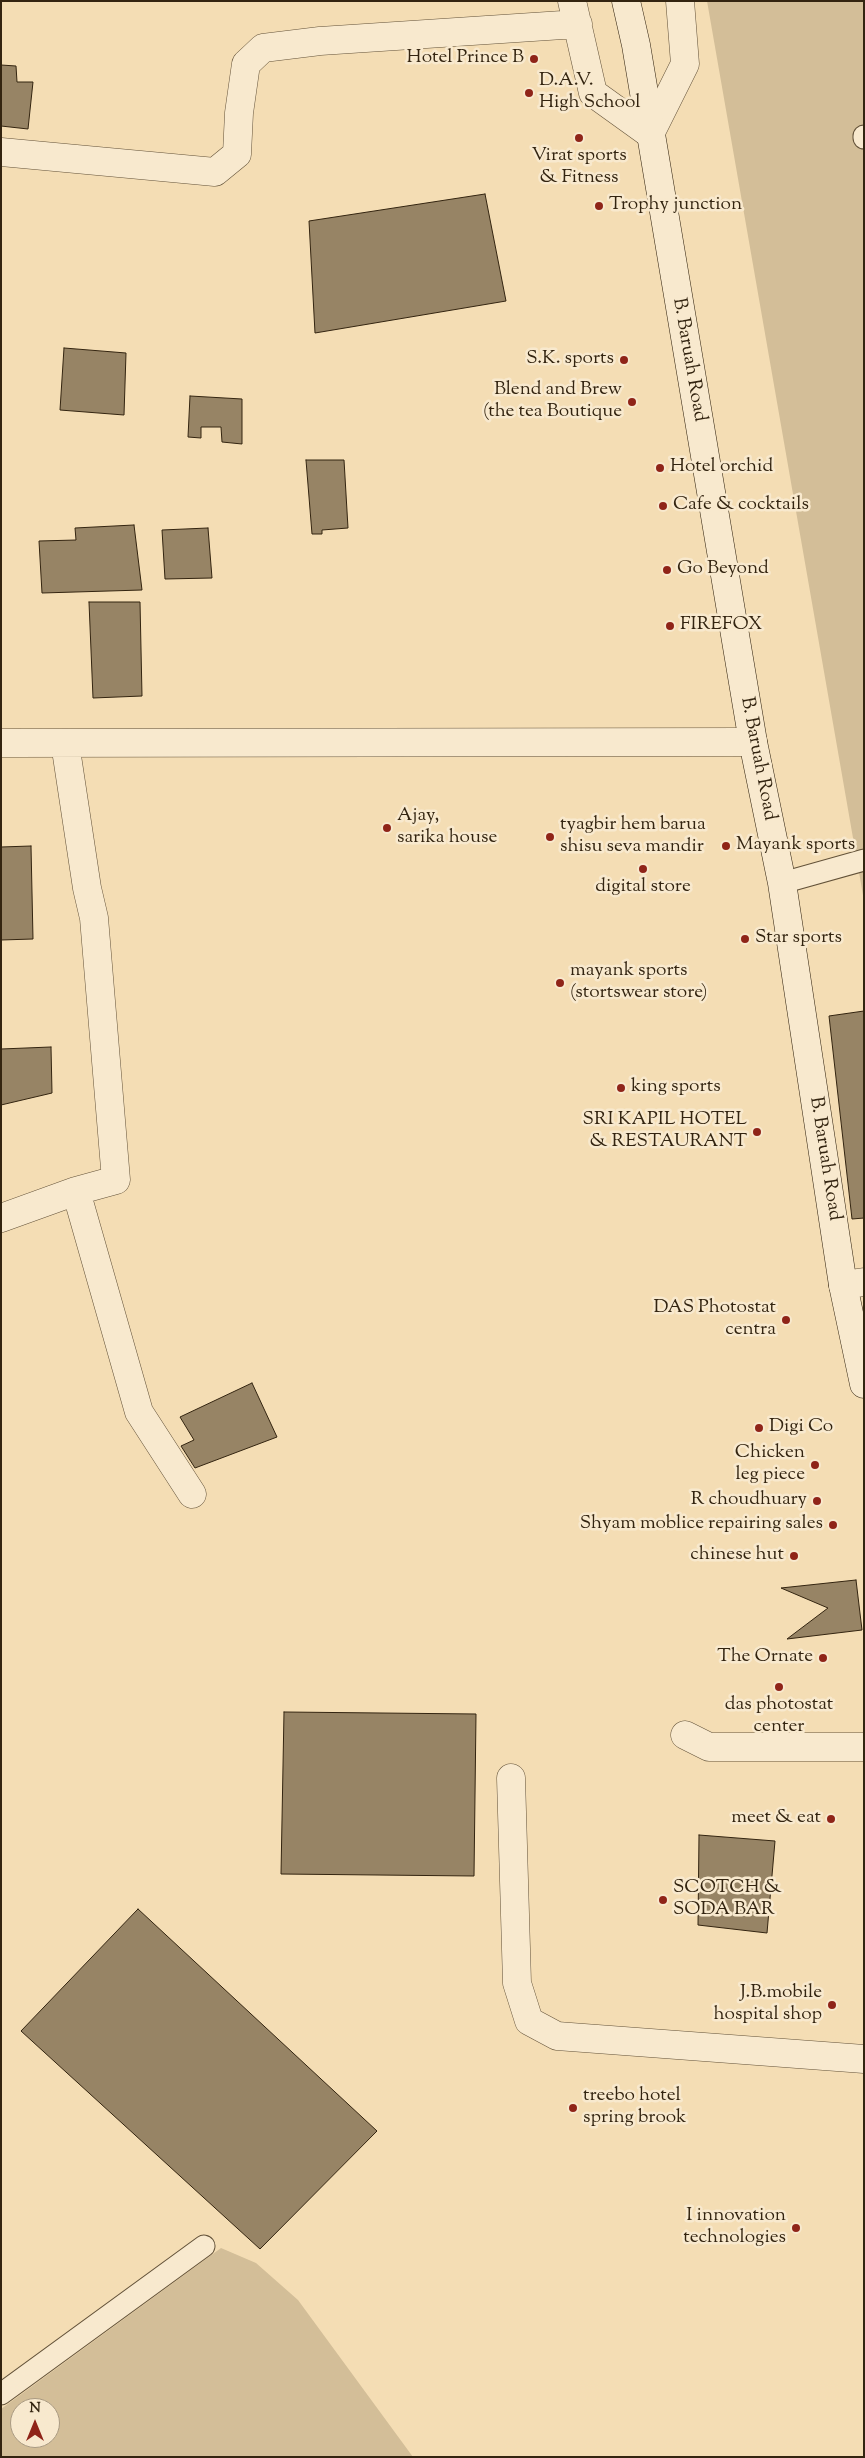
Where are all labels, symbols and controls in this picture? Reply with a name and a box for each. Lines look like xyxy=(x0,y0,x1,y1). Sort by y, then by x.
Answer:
place label: Hotel Prince B xyxy=(407,48,524,70)
marker: Hotel Prince B xyxy=(528,53,540,65)
place label: D.A.V. High School xyxy=(539,71,641,115)
marker: D.A.V. High School xyxy=(523,87,535,99)
marker: Virat sports & Fitness xyxy=(573,132,585,144)
place label: Virat sports & Fitness xyxy=(531,146,627,190)
place label: Trophy junction xyxy=(609,195,742,217)
marker: Trophy junction xyxy=(593,200,605,212)
street label: B. Baruah Road xyxy=(666,296,710,424)
place label: S.K. sports xyxy=(526,349,614,371)
marker: S.K. sports xyxy=(618,354,630,366)
place label: Blend and Brew (the tea Boutique xyxy=(483,380,622,424)
marker: Blend and Brew (the tea Boutique xyxy=(626,396,638,408)
place label: Hotel orchid xyxy=(670,457,773,479)
marker: Hotel orchid xyxy=(654,462,666,474)
place label: Cafe & cocktails xyxy=(673,495,809,517)
marker: Cafe & cocktails xyxy=(657,500,669,512)
place label: Go Beyond xyxy=(677,559,769,581)
marker: Go Beyond xyxy=(661,564,673,576)
place label: FIREFOX xyxy=(680,615,762,637)
marker: FIREFOX xyxy=(664,620,676,632)
street label: B. Baruah Road xyxy=(734,695,780,823)
place label: Ajay, sarika house xyxy=(397,806,497,850)
place label: tyagbir hem barua shisu seva mandir xyxy=(560,815,706,859)
marker: Ajay, sarika house xyxy=(381,822,393,834)
marker: tyagbir hem barua shisu seva mandir xyxy=(544,831,556,843)
place label: Mayank sports xyxy=(736,835,855,857)
marker: Mayank sports xyxy=(720,840,732,852)
marker: digital store xyxy=(637,863,649,875)
place label: digital store xyxy=(595,877,691,899)
place label: Star sports xyxy=(755,928,842,950)
marker: Star sports xyxy=(739,933,751,945)
place label: mayank sports (stortswear store) xyxy=(570,961,708,1005)
marker: mayank sports (stortswear store) xyxy=(554,977,566,989)
place label: king sports xyxy=(631,1077,721,1099)
marker: king sports xyxy=(615,1082,627,1094)
street label: B. Baruah Road xyxy=(803,1095,845,1223)
place label: SRI KAPIL HOTEL & RESTAURANT xyxy=(583,1110,747,1154)
marker: SRI KAPIL HOTEL & RESTAURANT xyxy=(751,1126,763,1138)
place label: DAS Photostat centra xyxy=(653,1298,776,1342)
marker: DAS Photostat centra xyxy=(780,1314,792,1326)
place label: Digi Co xyxy=(769,1417,833,1439)
marker: Digi Co xyxy=(753,1422,765,1434)
place label: Chicken leg piece xyxy=(735,1443,805,1487)
marker: Chicken leg piece xyxy=(809,1459,821,1471)
place label: R choudhuary xyxy=(691,1490,807,1512)
marker: R choudhuary xyxy=(811,1495,823,1507)
place label: Shyam moblice repairing sales xyxy=(580,1514,823,1536)
marker: Shyam moblice repairing sales xyxy=(827,1519,839,1531)
place label: chinese hut xyxy=(690,1545,784,1567)
marker: chinese hut xyxy=(788,1550,800,1562)
place label: The Ornate xyxy=(717,1647,813,1669)
marker: The Ornate xyxy=(817,1652,829,1664)
marker: das photostat center xyxy=(773,1681,785,1693)
place label: das photostat center xyxy=(725,1695,833,1739)
place label: meet & eat xyxy=(731,1808,821,1830)
marker: meet & eat xyxy=(825,1813,837,1825)
place label: SCOTCH & SODA BAR xyxy=(673,1878,782,1922)
marker: SCOTCH & SODA BAR xyxy=(657,1894,669,1906)
place label: J.B.mobile hospital shop xyxy=(714,1983,822,2027)
marker: J.B.mobile hospital shop xyxy=(826,1999,838,2011)
place label: treebo hotel spring brook xyxy=(583,2086,686,2130)
marker: treebo hotel spring brook xyxy=(567,2102,579,2114)
place label: I innovation technologies xyxy=(683,2206,786,2250)
marker: I innovation technologies xyxy=(790,2222,802,2234)
north arrow xyxy=(10,2398,60,2448)
text: N xyxy=(29,2399,41,2419)

